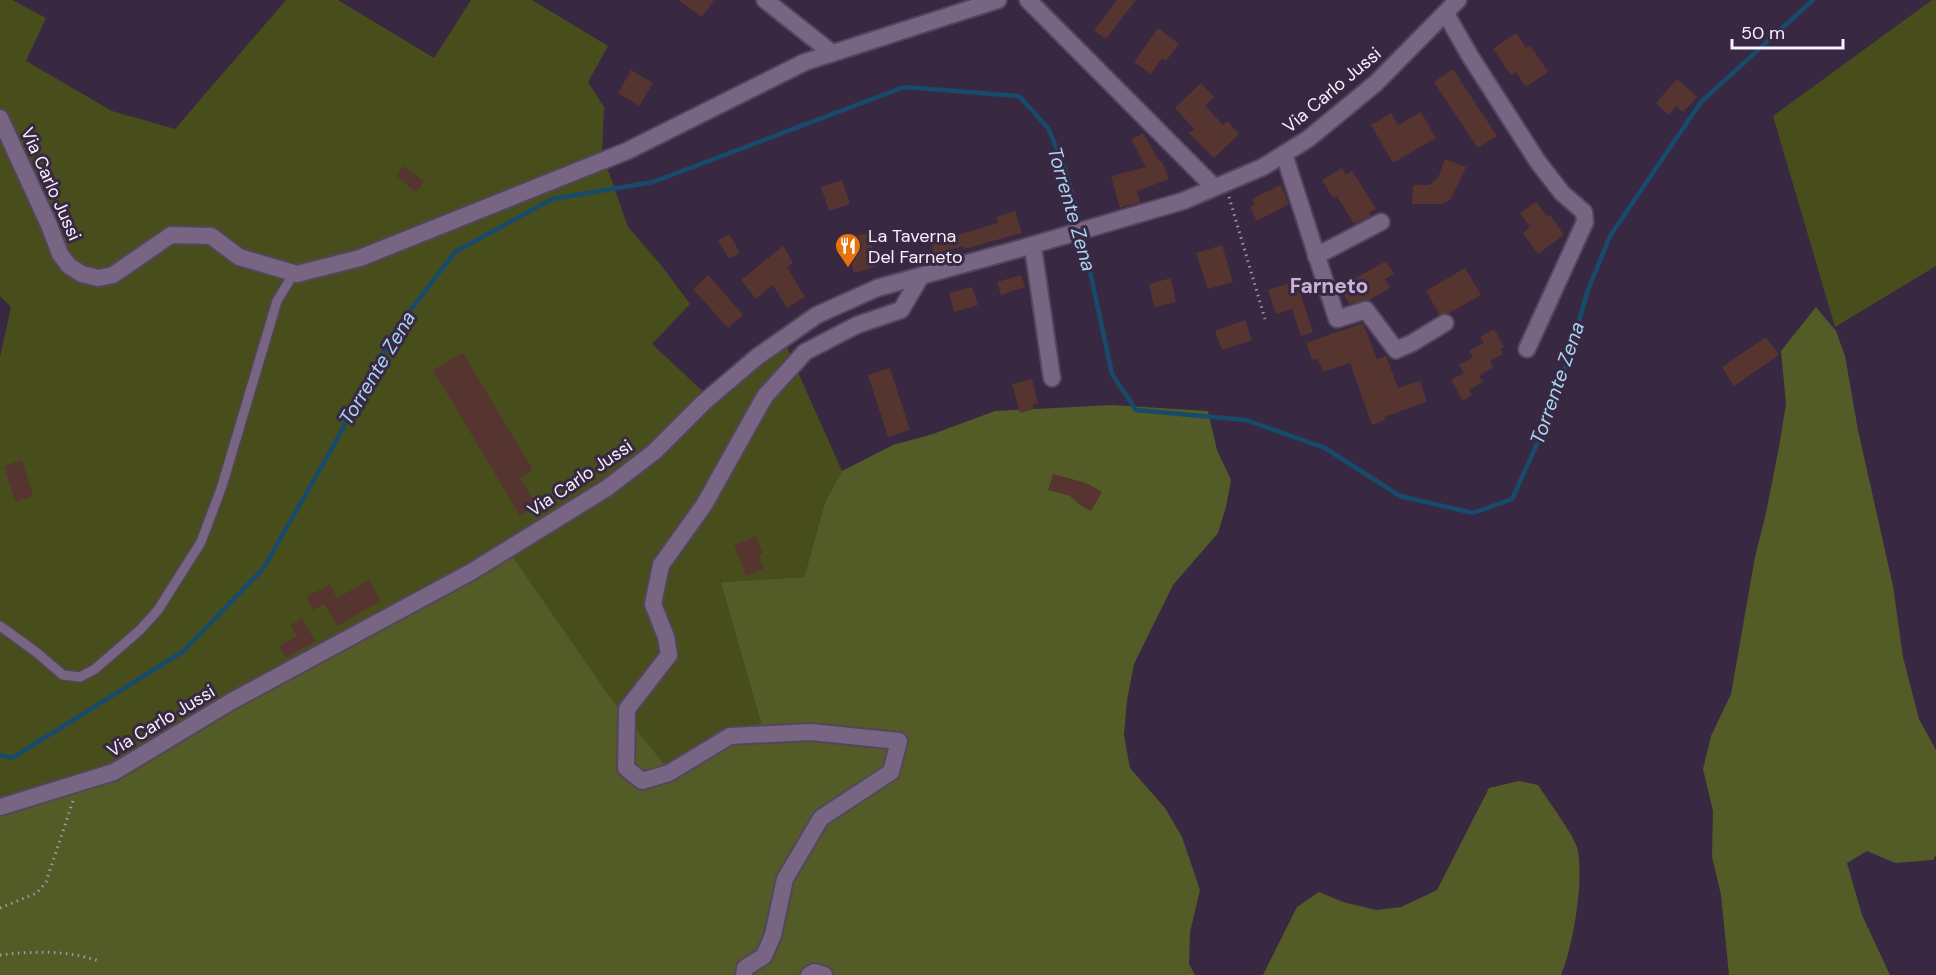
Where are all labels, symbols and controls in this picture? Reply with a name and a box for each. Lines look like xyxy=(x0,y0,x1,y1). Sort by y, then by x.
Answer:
scale bar xyxy=(1732,12,1843,50)
text: 50 m xyxy=(1741,21,1785,45)
street label: Via Carlo Jussi xyxy=(1278,42,1386,138)
street label: Via Carlo Jussi xyxy=(15,124,87,244)
water label: Torrente Zena xyxy=(1042,144,1102,274)
place label: La Taverna Del Farneto xyxy=(868,224,963,269)
restaurant icon: La Taverna Del Farneto xyxy=(833,231,863,269)
district label: Farneto xyxy=(1290,272,1368,300)
water label: Torrente Zena xyxy=(333,306,421,430)
water label: Torrente Zena xyxy=(1524,318,1590,448)
street label: Via Carlo Jussi xyxy=(523,434,637,522)
street label: Via Carlo Jussi xyxy=(103,679,219,763)

